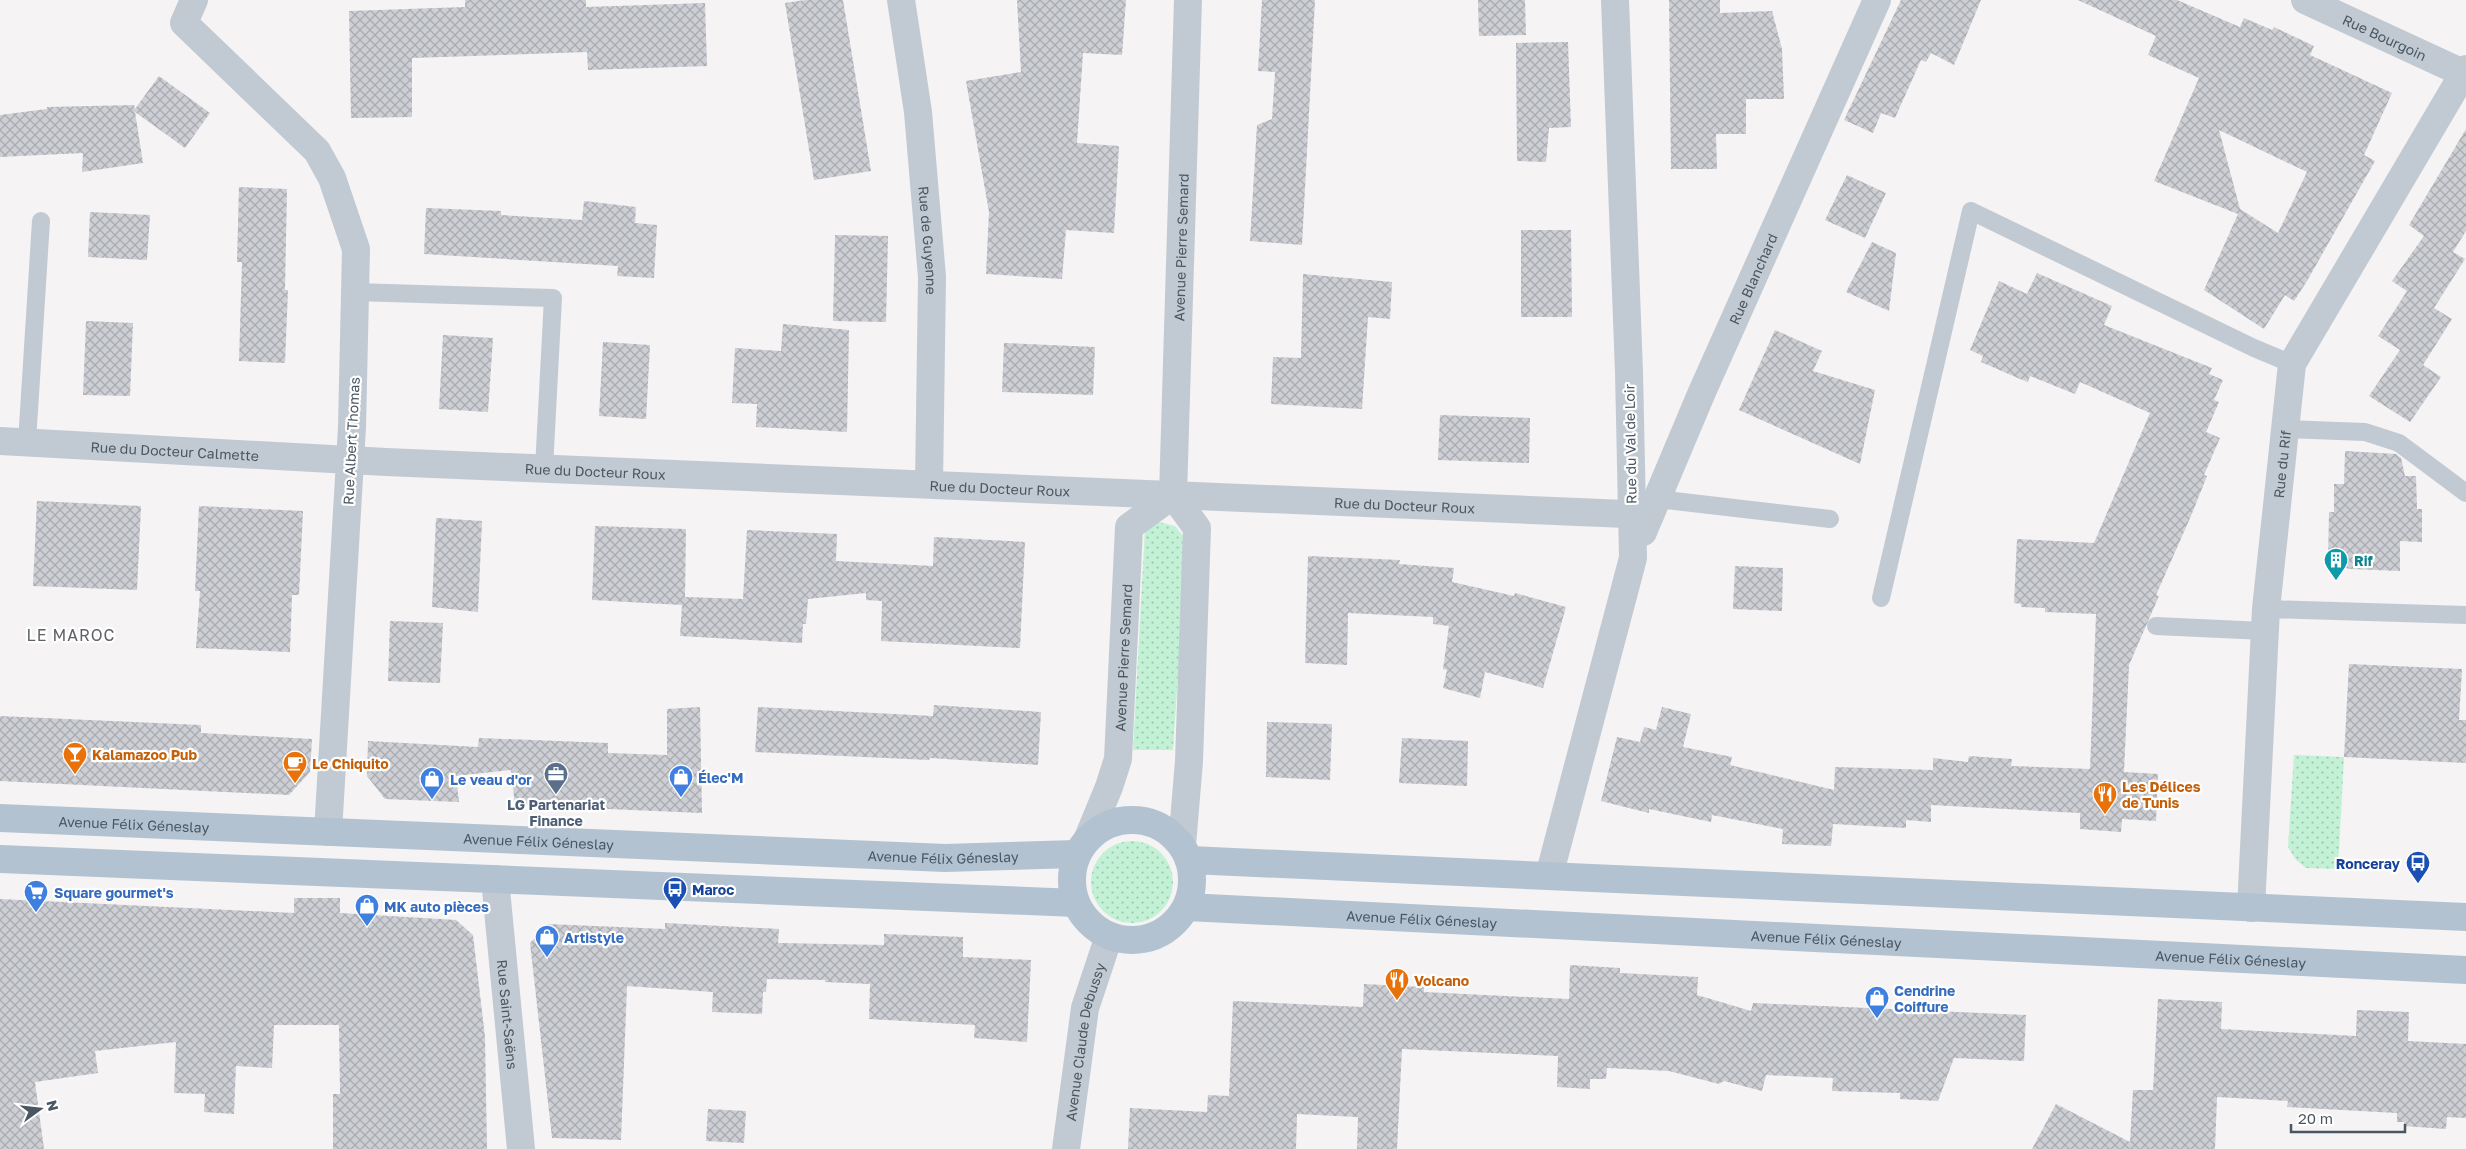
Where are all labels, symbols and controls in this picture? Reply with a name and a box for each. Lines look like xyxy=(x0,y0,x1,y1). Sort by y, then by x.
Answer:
street label: Rue Bourgoin xyxy=(2340,10,2429,64)
street label: Avenue Pierre Semard xyxy=(1170,173,1191,321)
street label: Rue de Guyenne xyxy=(916,185,941,295)
street label: Rue Blanchard xyxy=(1725,231,1780,327)
street label: Rue Albert Thomas xyxy=(339,377,363,505)
street label: Rue du Val de Loir xyxy=(1620,383,1640,504)
street label: Rue du Rif xyxy=(2269,429,2293,499)
street label: Rue du Docteur Calmette xyxy=(90,437,259,464)
street label: Rue du Docteur Roux xyxy=(524,459,666,482)
street label: Rue du Docteur Roux xyxy=(929,476,1071,499)
street label: Rue du Docteur Roux xyxy=(1334,493,1476,516)
building icon: Rif xyxy=(2323,547,2349,581)
place label: Rif xyxy=(2354,552,2374,569)
street label: Avenue Pierre Semard xyxy=(1111,583,1135,732)
district label: LE MAROC xyxy=(27,625,115,645)
bar icon: Kalamazoo Pub xyxy=(62,741,88,775)
place label: Kalamazoo Pub xyxy=(92,746,197,763)
cafe icon: Le Chiquito xyxy=(282,750,308,784)
place label: Le Chiquito xyxy=(312,755,389,772)
office icon: LG Partenariat Finance xyxy=(543,761,569,795)
shop icon: Élec'M xyxy=(668,764,694,798)
shop icon: Le veau d'or xyxy=(419,766,445,800)
place label: Élec'M xyxy=(698,769,743,786)
place label: Le veau d'or xyxy=(450,771,532,788)
place label: Les Délices de Tunis xyxy=(2122,778,2201,811)
restaurant icon: Les Délices de Tunis xyxy=(2092,781,2118,815)
place label: LG Partenariat Finance xyxy=(507,796,605,829)
street label: Avenue Félix Géneslay xyxy=(58,812,210,835)
street label: Avenue Félix Géneslay xyxy=(463,829,614,852)
street label: Avenue Félix Géneslay xyxy=(867,846,1019,867)
bus stop icon: Ronceray xyxy=(2405,850,2431,884)
place label: Ronceray xyxy=(2336,855,2401,872)
bus stop icon: Maroc xyxy=(662,876,688,910)
supermarket icon: Square gourmet's xyxy=(23,879,49,913)
place label: Maroc xyxy=(692,881,734,898)
place label: Square gourmet's xyxy=(54,884,174,901)
shop icon: MK auto pièces xyxy=(354,893,380,927)
place label: MK auto pièces xyxy=(384,898,489,915)
street label: Avenue Félix Géneslay xyxy=(1346,906,1498,931)
shop icon: Artistyle xyxy=(534,924,560,958)
street label: Avenue Félix Géneslay xyxy=(1750,926,1902,951)
place label: Artistyle xyxy=(564,929,624,946)
street label: Avenue Félix Géneslay xyxy=(2155,946,2307,971)
street label: Rue Saint-Saëns xyxy=(494,959,522,1070)
street label: Avenue Claude Debussy xyxy=(1061,960,1108,1122)
restaurant icon: Volcano xyxy=(1384,967,1410,1001)
place label: Volcano xyxy=(1414,972,1469,989)
place label: Cendrine Coiffure xyxy=(1894,982,1955,1015)
shop icon: Cendrine Coiffure xyxy=(1864,985,1890,1019)
north arrow xyxy=(15,1084,65,1134)
text: N xyxy=(43,1098,63,1113)
scale bar xyxy=(2291,1102,2405,1134)
text: 20 m xyxy=(2298,1109,2333,1127)

